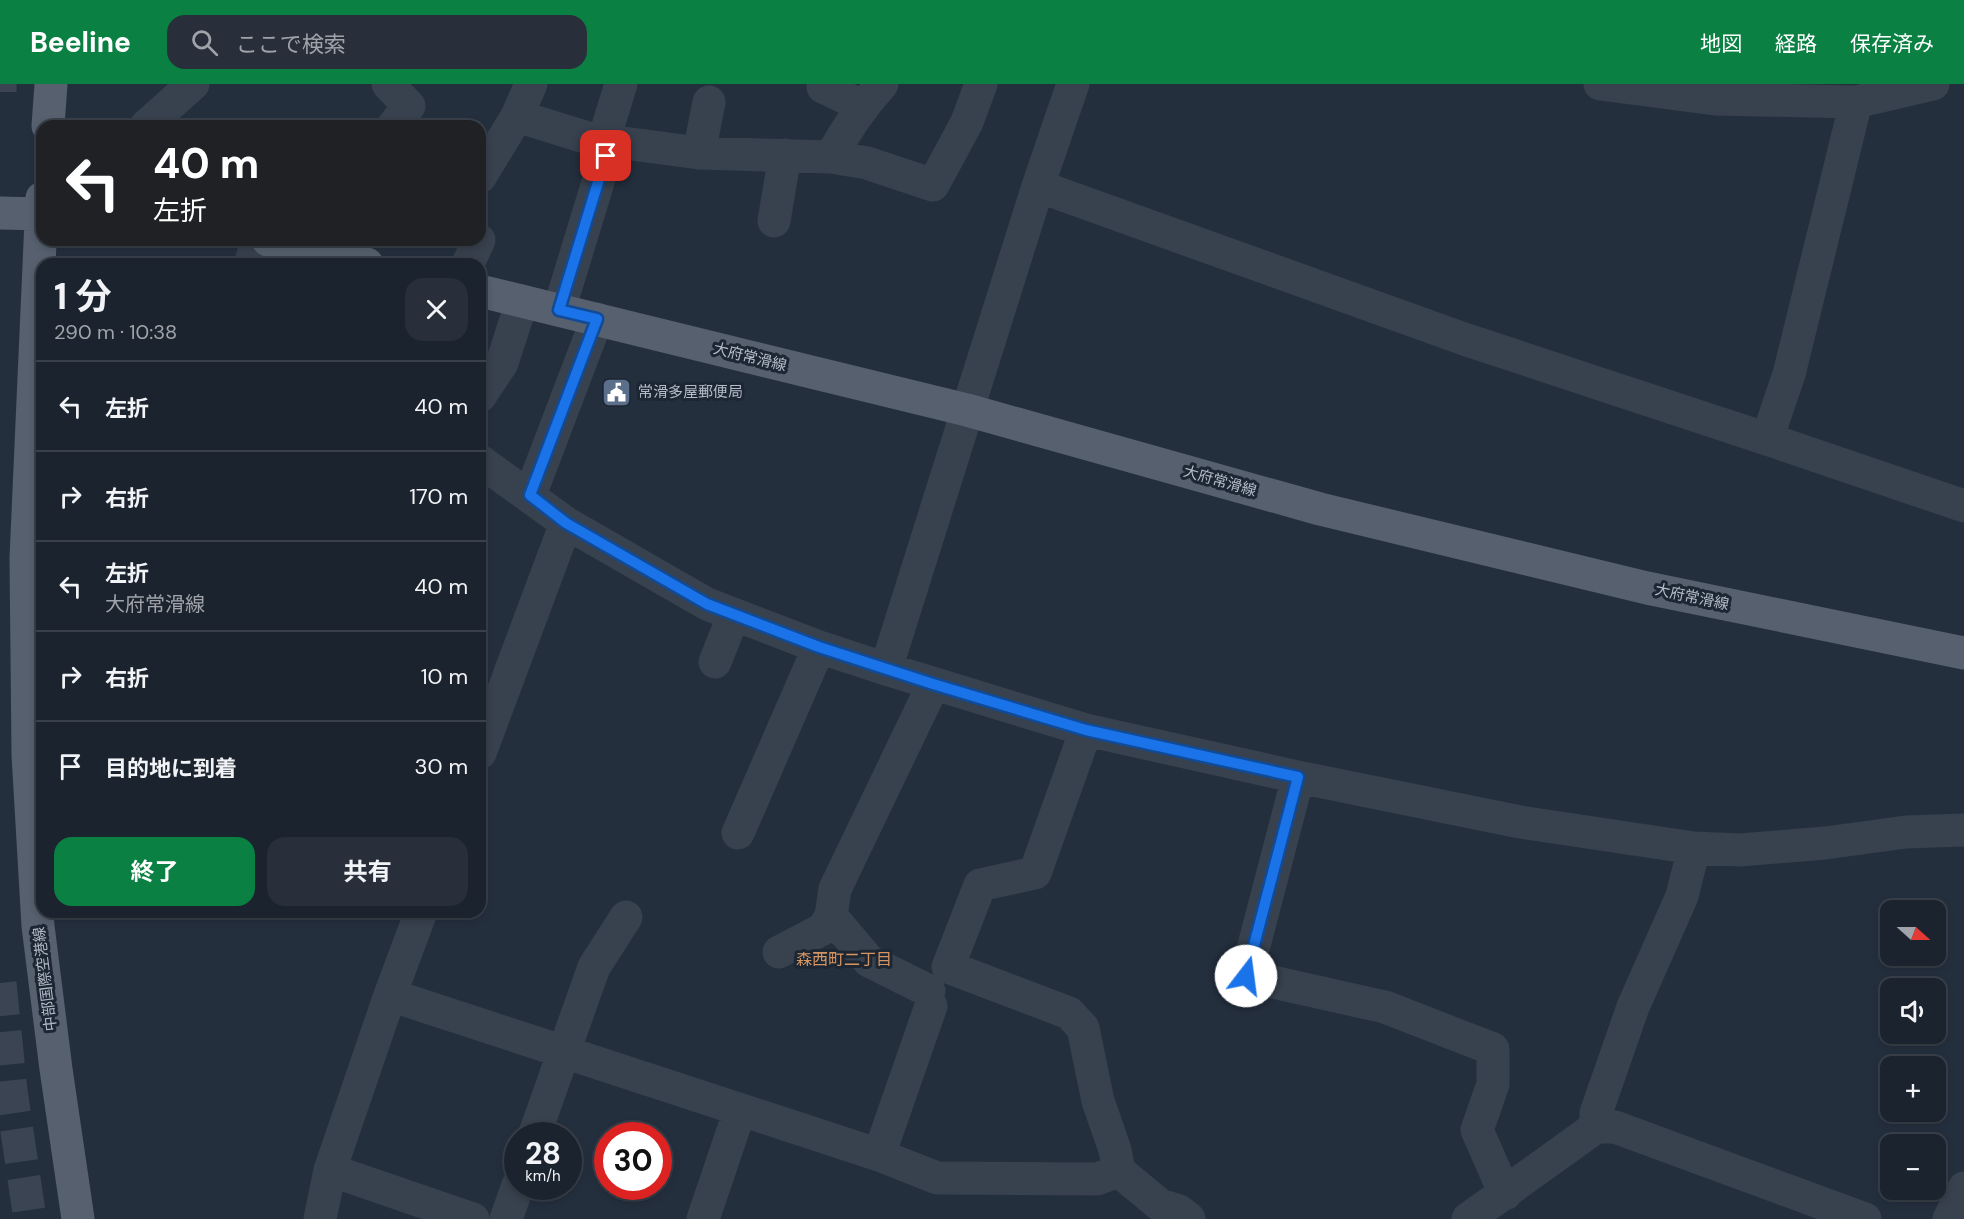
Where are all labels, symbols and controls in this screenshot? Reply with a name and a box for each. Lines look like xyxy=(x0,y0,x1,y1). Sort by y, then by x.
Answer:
search box xyxy=(167,15,587,69)
text: Beeline xyxy=(30,24,131,61)
icon: search xyxy=(188,26,221,59)
text: ここで検索 xyxy=(236,30,346,59)
text: 地図 xyxy=(1700,30,1742,58)
text: 経路 xyxy=(1775,30,1817,58)
text: 保存済み xyxy=(1850,30,1934,58)
pin xyxy=(580,130,631,181)
text: 40 m xyxy=(153,136,259,191)
icon: arrive xyxy=(589,139,622,172)
icon: left xyxy=(54,144,132,222)
text: 左折 xyxy=(153,193,207,228)
text: 1 分 xyxy=(54,273,112,320)
button: close xyxy=(405,278,468,341)
text: 290 m · 10:38 xyxy=(54,319,177,345)
street label: 大府常滑線 xyxy=(711,338,789,376)
public building icon: 常滑多屋郵便局 xyxy=(601,376,633,408)
place label: 常滑多屋郵便局 xyxy=(638,382,743,402)
icon: left xyxy=(54,390,87,423)
text: 40 m xyxy=(414,392,468,421)
text: 左折 xyxy=(105,394,149,423)
street label: 大府常滑線 xyxy=(1181,461,1259,501)
icon: right xyxy=(54,480,87,513)
text: 170 m xyxy=(409,482,468,511)
text: 右折 xyxy=(105,484,149,513)
text: 左折 xyxy=(105,559,149,588)
icon: left xyxy=(54,570,87,603)
text: 40 m xyxy=(414,572,468,601)
street label: 大府常滑線 xyxy=(1653,579,1731,615)
text: 大府常滑線 xyxy=(105,591,205,617)
icon: right xyxy=(54,660,87,693)
text: 10 m xyxy=(421,662,468,691)
text: 右折 xyxy=(105,664,149,693)
icon: arrive xyxy=(54,750,87,783)
text: 30 m xyxy=(414,752,468,781)
text: 目的地に到着 xyxy=(105,754,237,783)
button: 終了 xyxy=(54,837,255,906)
button: 共有 xyxy=(267,837,468,906)
north arrow xyxy=(1880,900,1946,966)
map controls xyxy=(1880,900,1946,1200)
street label: 中部国際空港線 xyxy=(29,926,61,1032)
position arrow xyxy=(1214,944,1278,1008)
district label: 森西町二丁目 xyxy=(796,949,892,970)
button: sound xyxy=(1880,978,1946,1044)
button: + xyxy=(1880,1056,1946,1122)
speed limit sign: 30 xyxy=(594,1122,672,1200)
text: 28 xyxy=(525,1134,561,1173)
button: − xyxy=(1880,1134,1946,1200)
text: km/h xyxy=(525,1166,561,1186)

